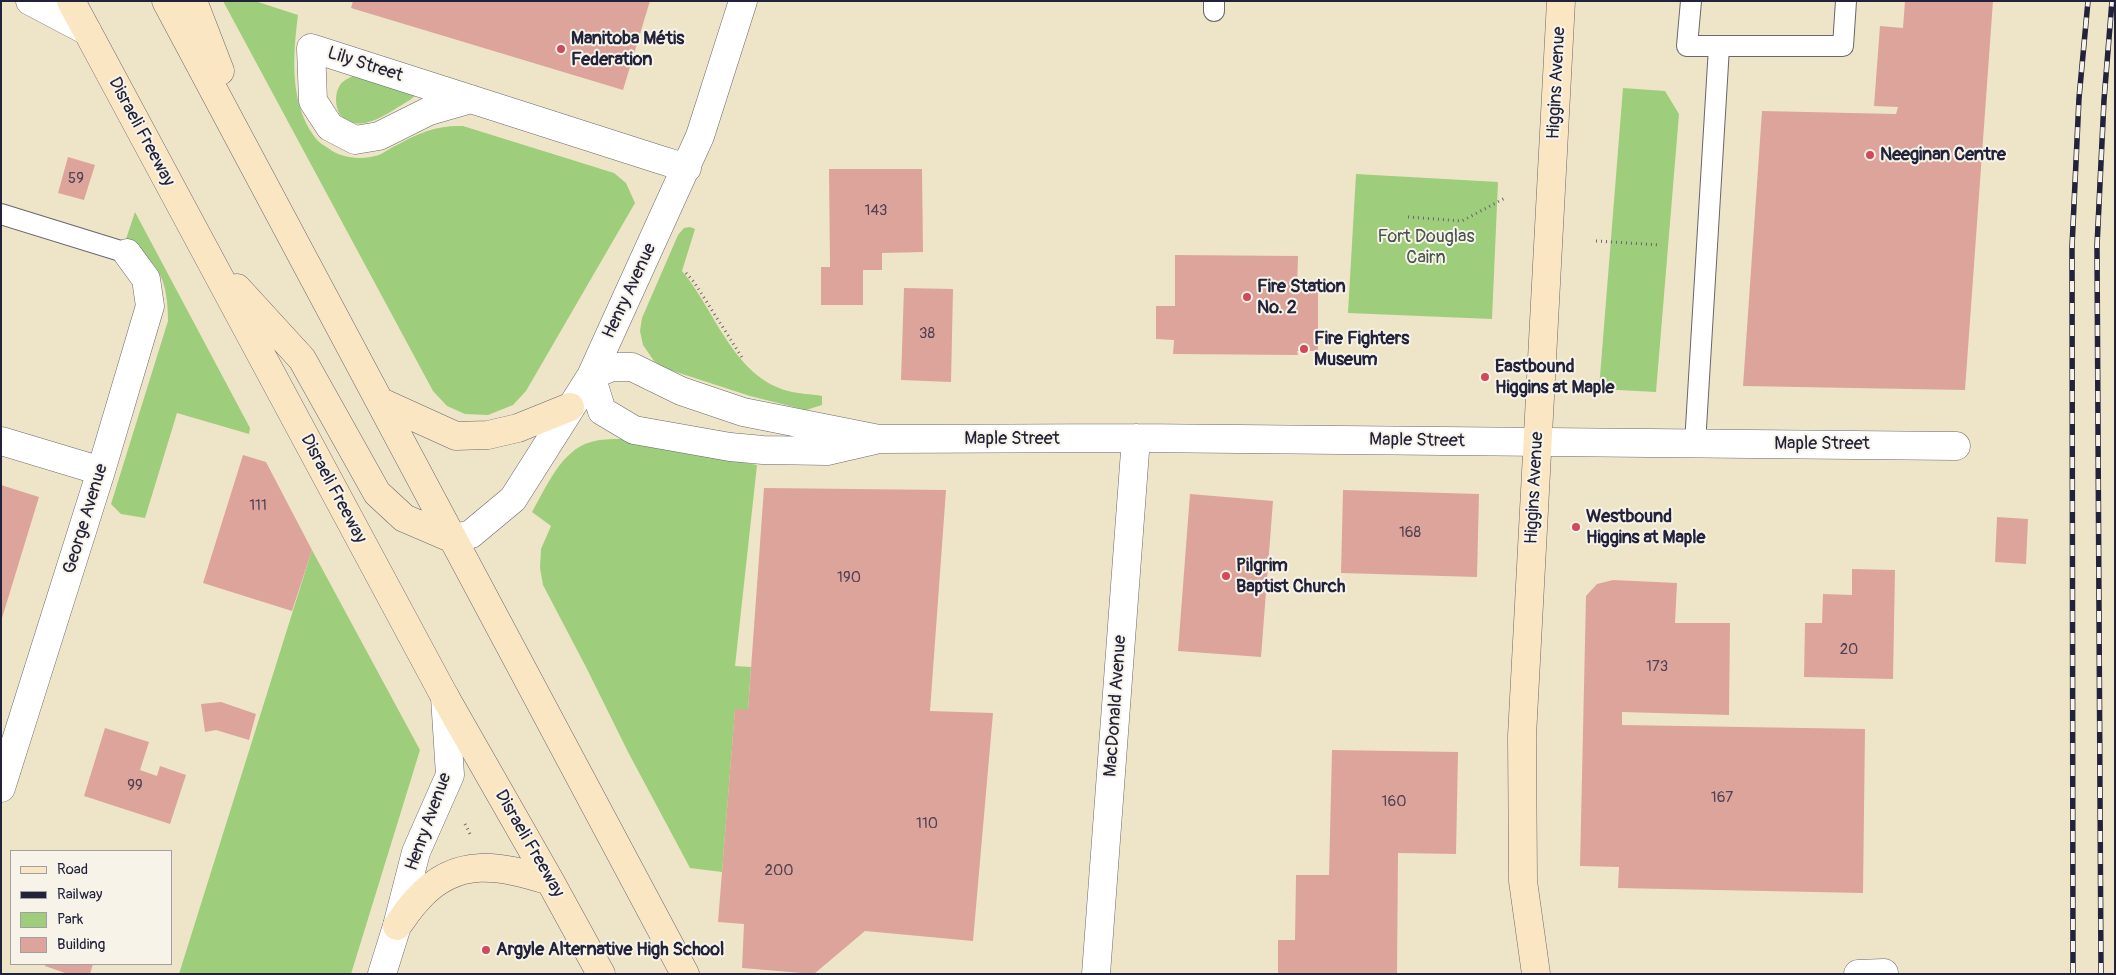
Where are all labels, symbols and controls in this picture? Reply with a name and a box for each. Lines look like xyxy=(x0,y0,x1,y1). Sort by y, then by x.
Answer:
street label: Higgins Avenue xyxy=(1543,26,1571,140)
place label: Manitoba Métis Federation xyxy=(571,28,684,70)
street label: Lily Street xyxy=(325,43,405,87)
marker: Manitoba Métis Federation xyxy=(555,43,567,55)
street label: Disraeli Freeway xyxy=(103,74,179,190)
place label: Neeginan Centre xyxy=(1880,144,2006,166)
marker: Neeginan Centre xyxy=(1864,149,1876,161)
house number: 59 xyxy=(68,170,84,188)
house number: 143 xyxy=(865,202,887,220)
park label: Fort Douglas Cairn xyxy=(1378,226,1474,268)
street label: Henry Avenue xyxy=(599,240,661,342)
place label: Fire Station No. 2 xyxy=(1257,276,1346,318)
marker: Fire Station No. 2 xyxy=(1241,291,1253,303)
house number: 38 xyxy=(919,325,935,343)
place label: Fire Fighters Museum xyxy=(1314,328,1409,370)
marker: Fire Fighters Museum xyxy=(1298,343,1310,355)
place label: Eastbound Higgins at Maple xyxy=(1495,356,1614,398)
marker: Eastbound Higgins at Maple xyxy=(1479,371,1491,383)
street label: Maple Street xyxy=(964,428,1060,450)
street label: Maple Street xyxy=(1369,429,1465,453)
street label: Disraeli Freeway xyxy=(295,431,371,547)
street label: Higgins Avenue xyxy=(1521,431,1549,545)
street label: Maple Street xyxy=(1774,433,1870,455)
street label: George Avenue xyxy=(59,461,113,577)
house number: 111 xyxy=(249,497,267,515)
place label: Westbound Higgins at Maple xyxy=(1586,506,1705,548)
marker: Westbound Higgins at Maple xyxy=(1570,521,1582,533)
house number: 168 xyxy=(1399,524,1421,542)
place label: Pilgrim Baptist Church xyxy=(1236,555,1345,598)
house number: 190 xyxy=(837,569,861,587)
marker: Pilgrim Baptist Church xyxy=(1220,570,1232,582)
street label: MacDonald Avenue xyxy=(1100,634,1132,778)
house number: 20 xyxy=(1840,641,1858,659)
house number: 173 xyxy=(1646,658,1668,676)
street label: Henry Avenue xyxy=(401,770,457,874)
house number: 99 xyxy=(127,777,143,795)
street label: Disraeli Freeway xyxy=(490,786,568,902)
house number: 167 xyxy=(1711,789,1733,807)
house number: 160 xyxy=(1382,793,1406,811)
house number: 110 xyxy=(916,815,938,833)
legend xyxy=(10,850,172,965)
text: Road xyxy=(57,860,88,879)
house number: 200 xyxy=(765,862,793,880)
text: Railway xyxy=(57,885,102,904)
text: Park xyxy=(57,910,83,929)
text: Building xyxy=(57,935,105,954)
place label: Argyle Alternative High School xyxy=(496,939,724,961)
marker: Argyle Alternative High School xyxy=(480,944,492,956)

